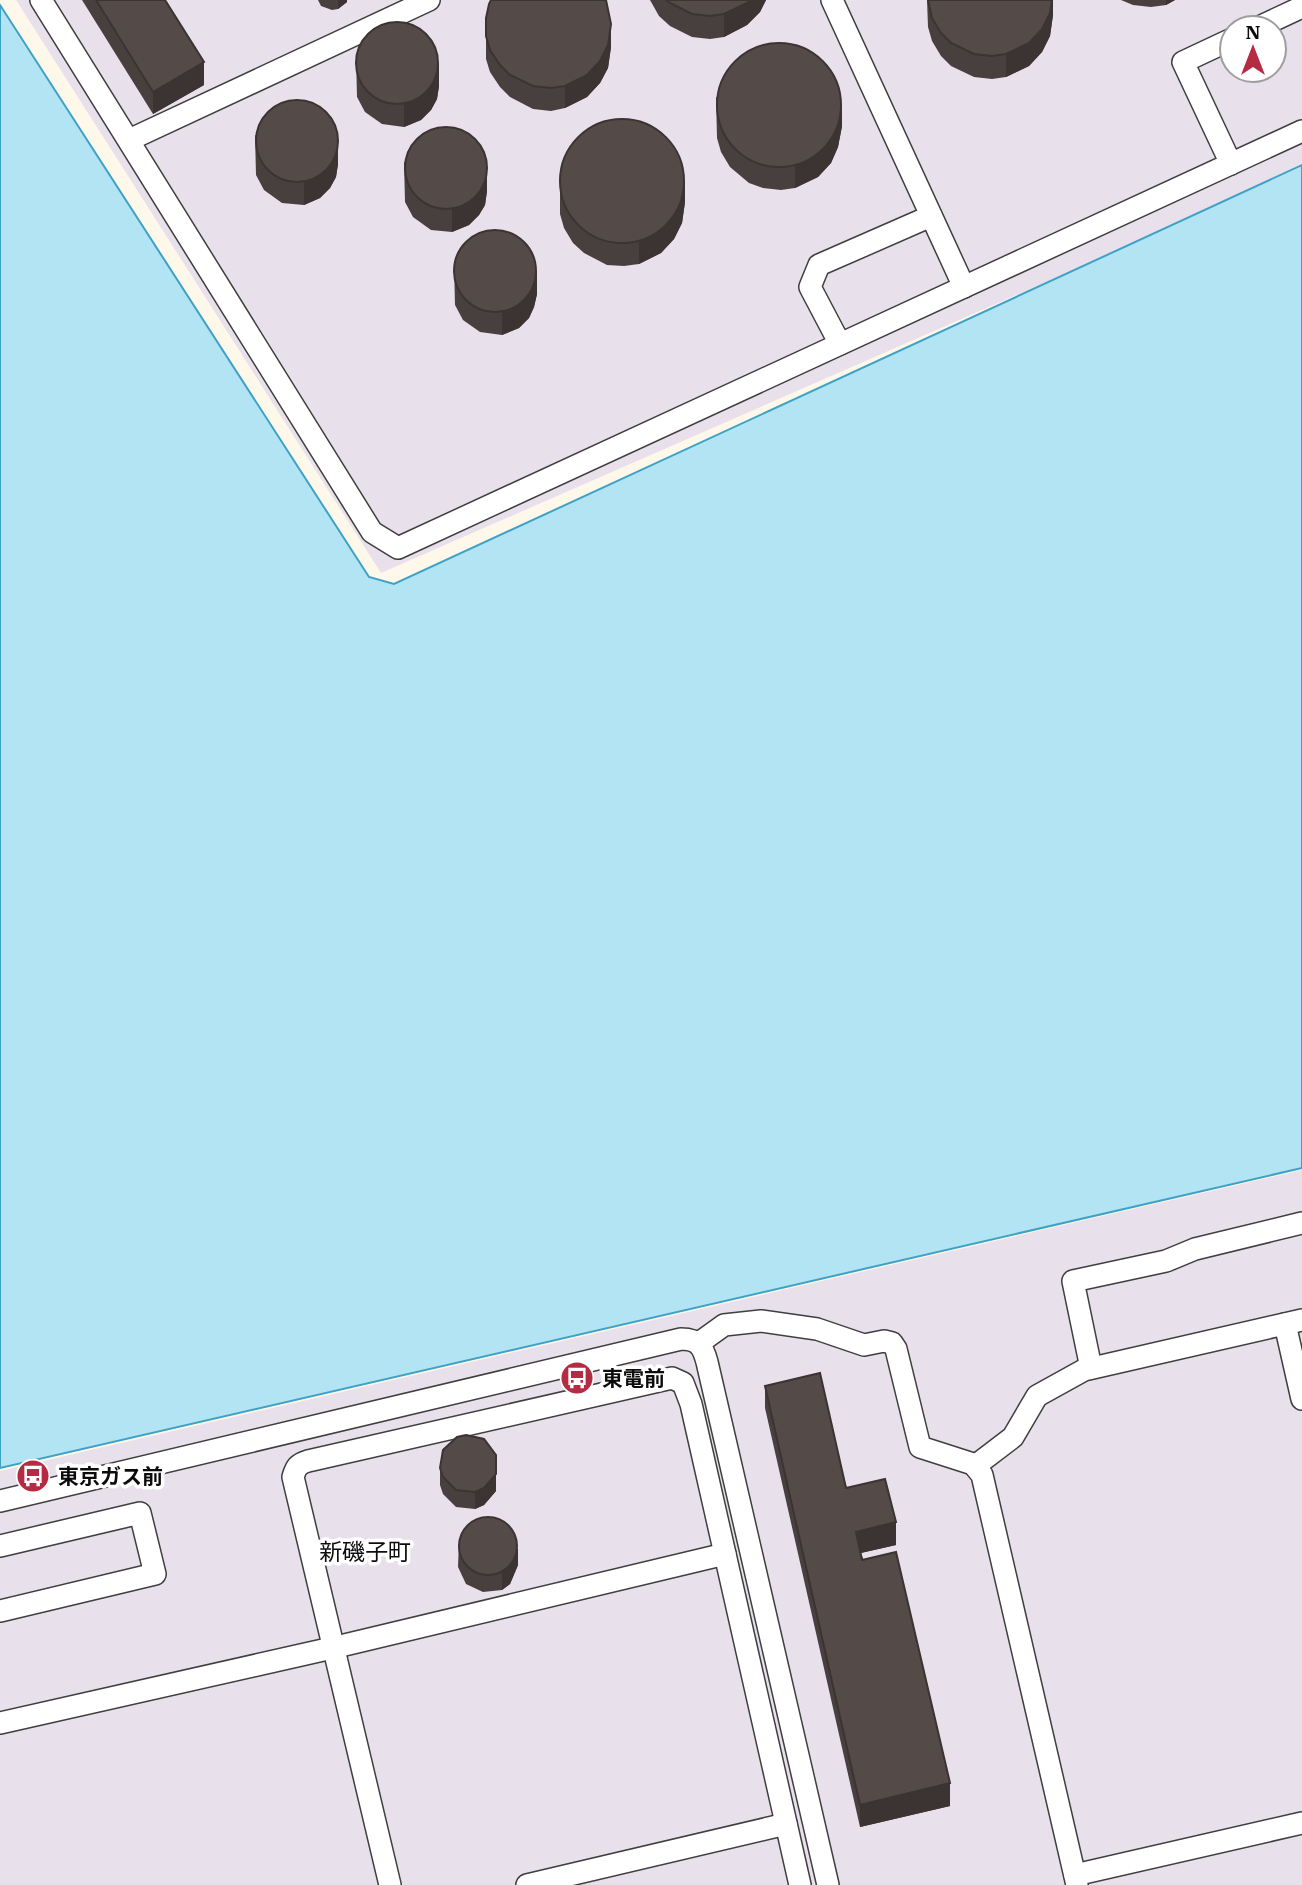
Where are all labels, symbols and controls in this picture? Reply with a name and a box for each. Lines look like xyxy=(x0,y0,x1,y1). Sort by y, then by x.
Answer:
north arrow xyxy=(1218,14,1288,84)
text: N xyxy=(1245,20,1261,44)
bus stop icon: 東電前 xyxy=(558,1359,596,1397)
place label: 東電前 xyxy=(602,1364,665,1392)
bus stop icon: 東京ガス前 xyxy=(14,1457,52,1495)
place label: 東京ガス前 xyxy=(58,1462,163,1490)
district label: 新磯子町 xyxy=(319,1536,411,1566)

